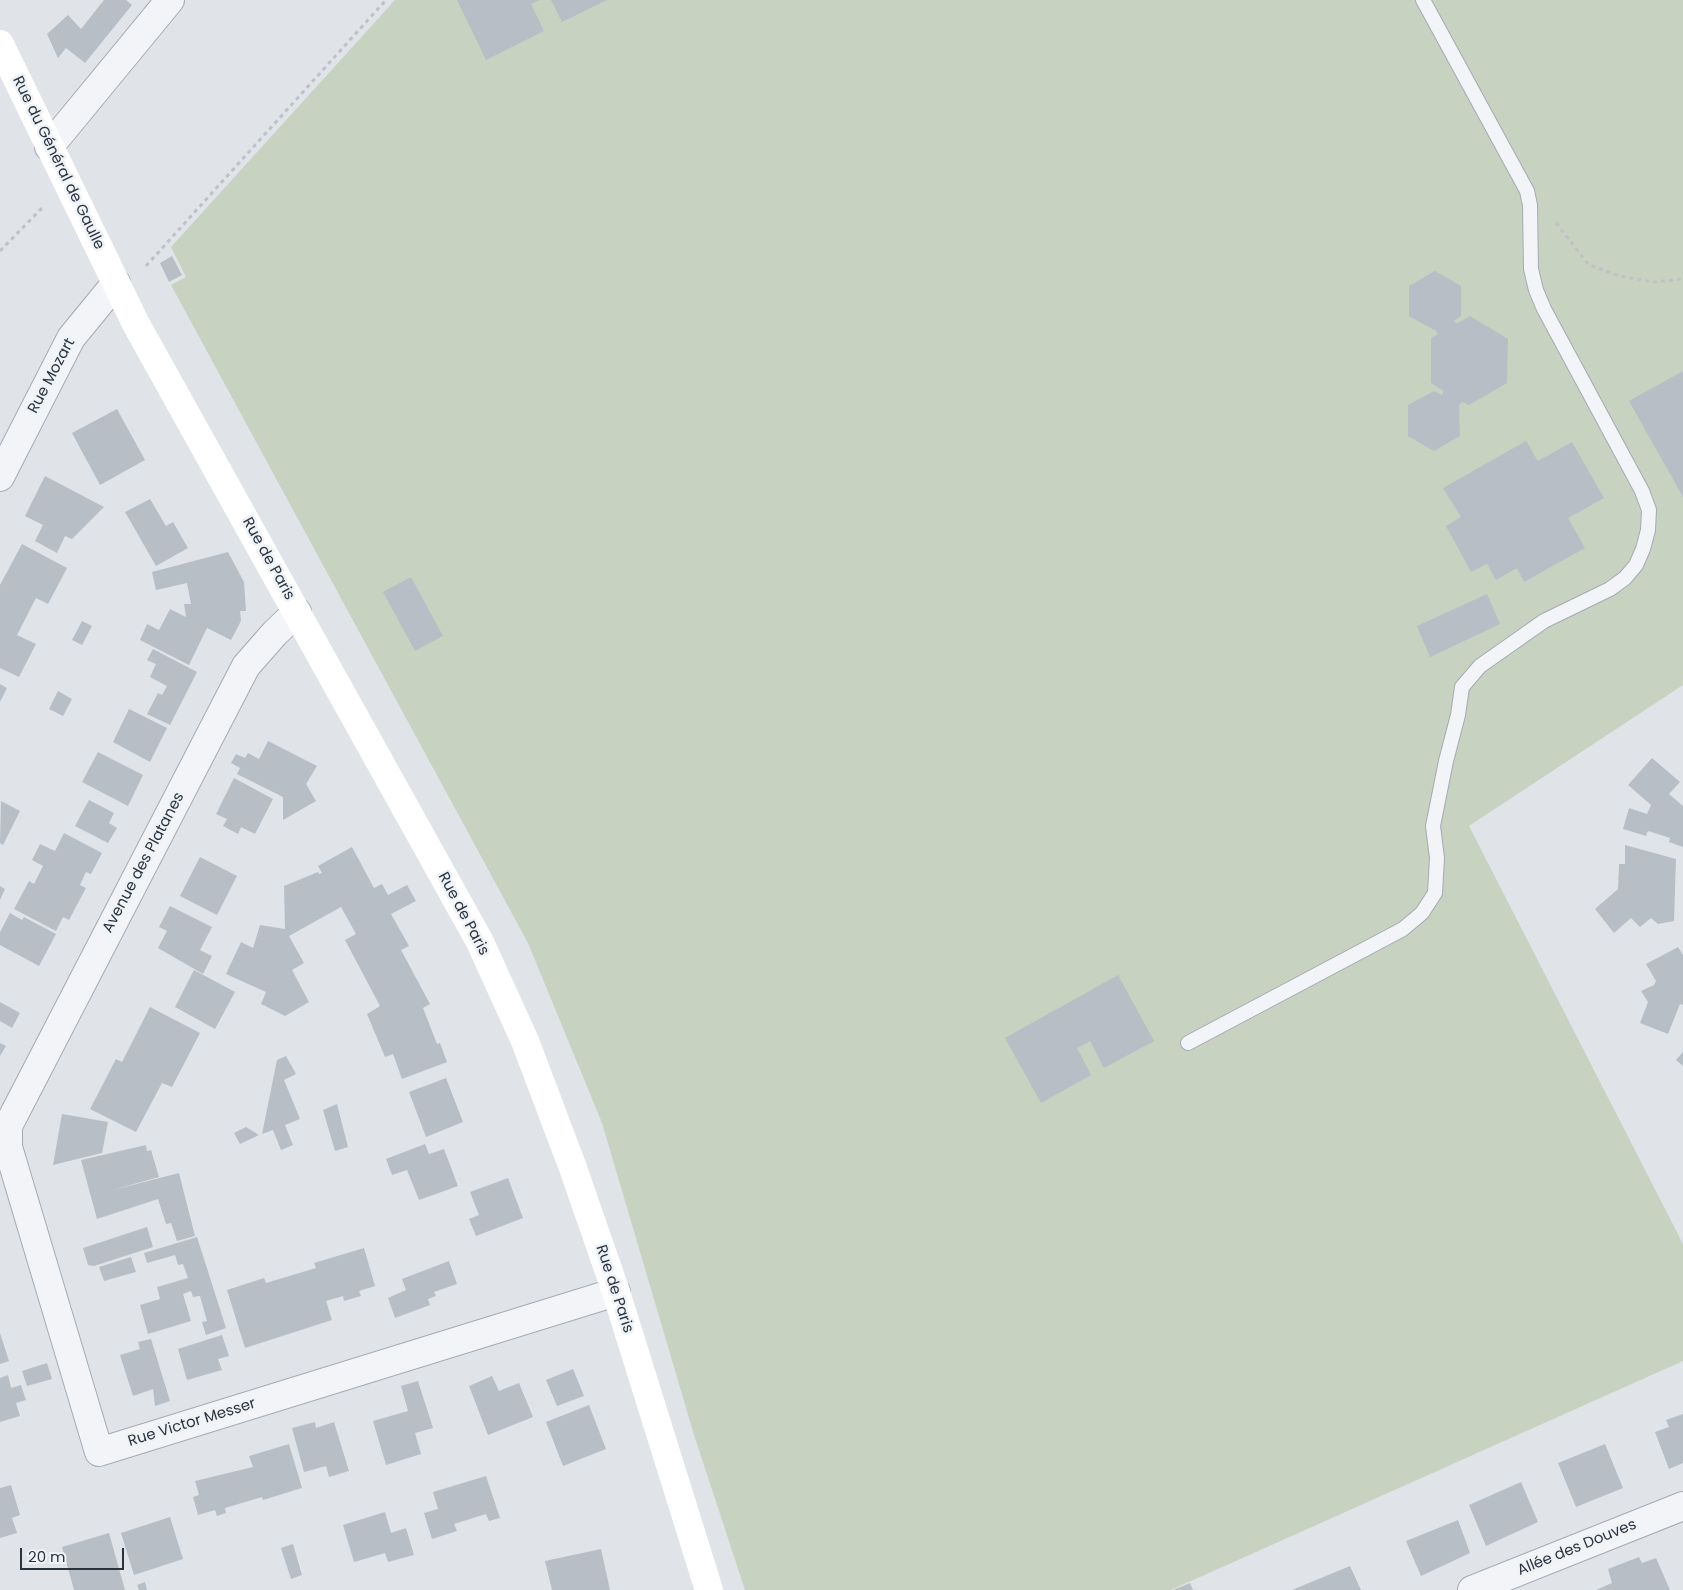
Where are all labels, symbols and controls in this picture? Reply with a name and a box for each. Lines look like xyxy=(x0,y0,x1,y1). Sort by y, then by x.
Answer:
street label: Rue du Général de Gaulle xyxy=(8,73,108,253)
street label: Rue Mozart xyxy=(25,335,79,417)
street label: Rue de Paris xyxy=(238,515,298,603)
street label: Avenue des Platanes xyxy=(99,790,189,936)
street label: Rue de Paris xyxy=(434,869,492,959)
street label: Rue de Paris xyxy=(591,1243,637,1335)
street label: Rue Victor Messer xyxy=(126,1395,258,1451)
street label: Allée des Douves xyxy=(1515,1516,1639,1580)
scale bar xyxy=(22,1538,126,1570)
text: 20 m xyxy=(28,1546,66,1567)

